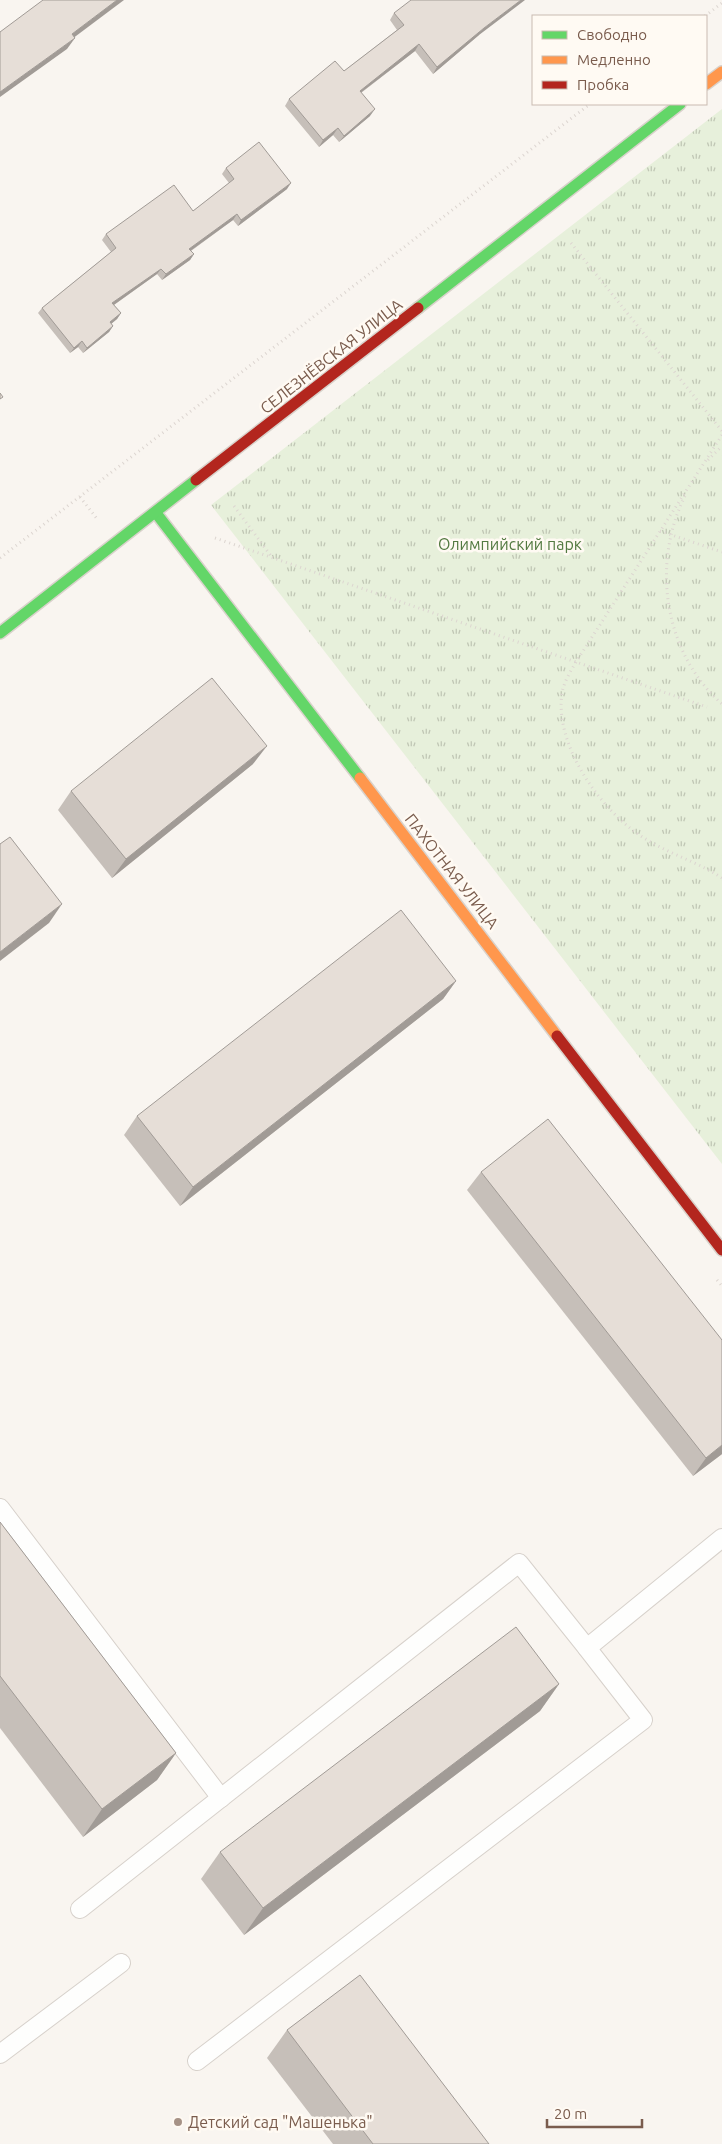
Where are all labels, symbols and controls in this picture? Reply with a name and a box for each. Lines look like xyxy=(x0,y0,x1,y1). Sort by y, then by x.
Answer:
legend xyxy=(532,15,707,105)
text: Свободно xyxy=(577,26,647,43)
text: Медленно xyxy=(577,51,651,68)
text: Пробка xyxy=(577,76,629,93)
street label: СЕЛЕЗНЁВСКАЯ УЛИЦА xyxy=(256,295,406,417)
park label: Олимпийский парк xyxy=(438,535,582,553)
street label: ПАХОТНАЯ УЛИЦА xyxy=(402,810,503,932)
scale bar xyxy=(547,2096,642,2128)
text: 20 m xyxy=(554,2105,587,2122)
place label: Детский сад "Машенька" xyxy=(188,2113,373,2131)
marker: Детский сад "Машенька" xyxy=(172,2116,184,2128)

